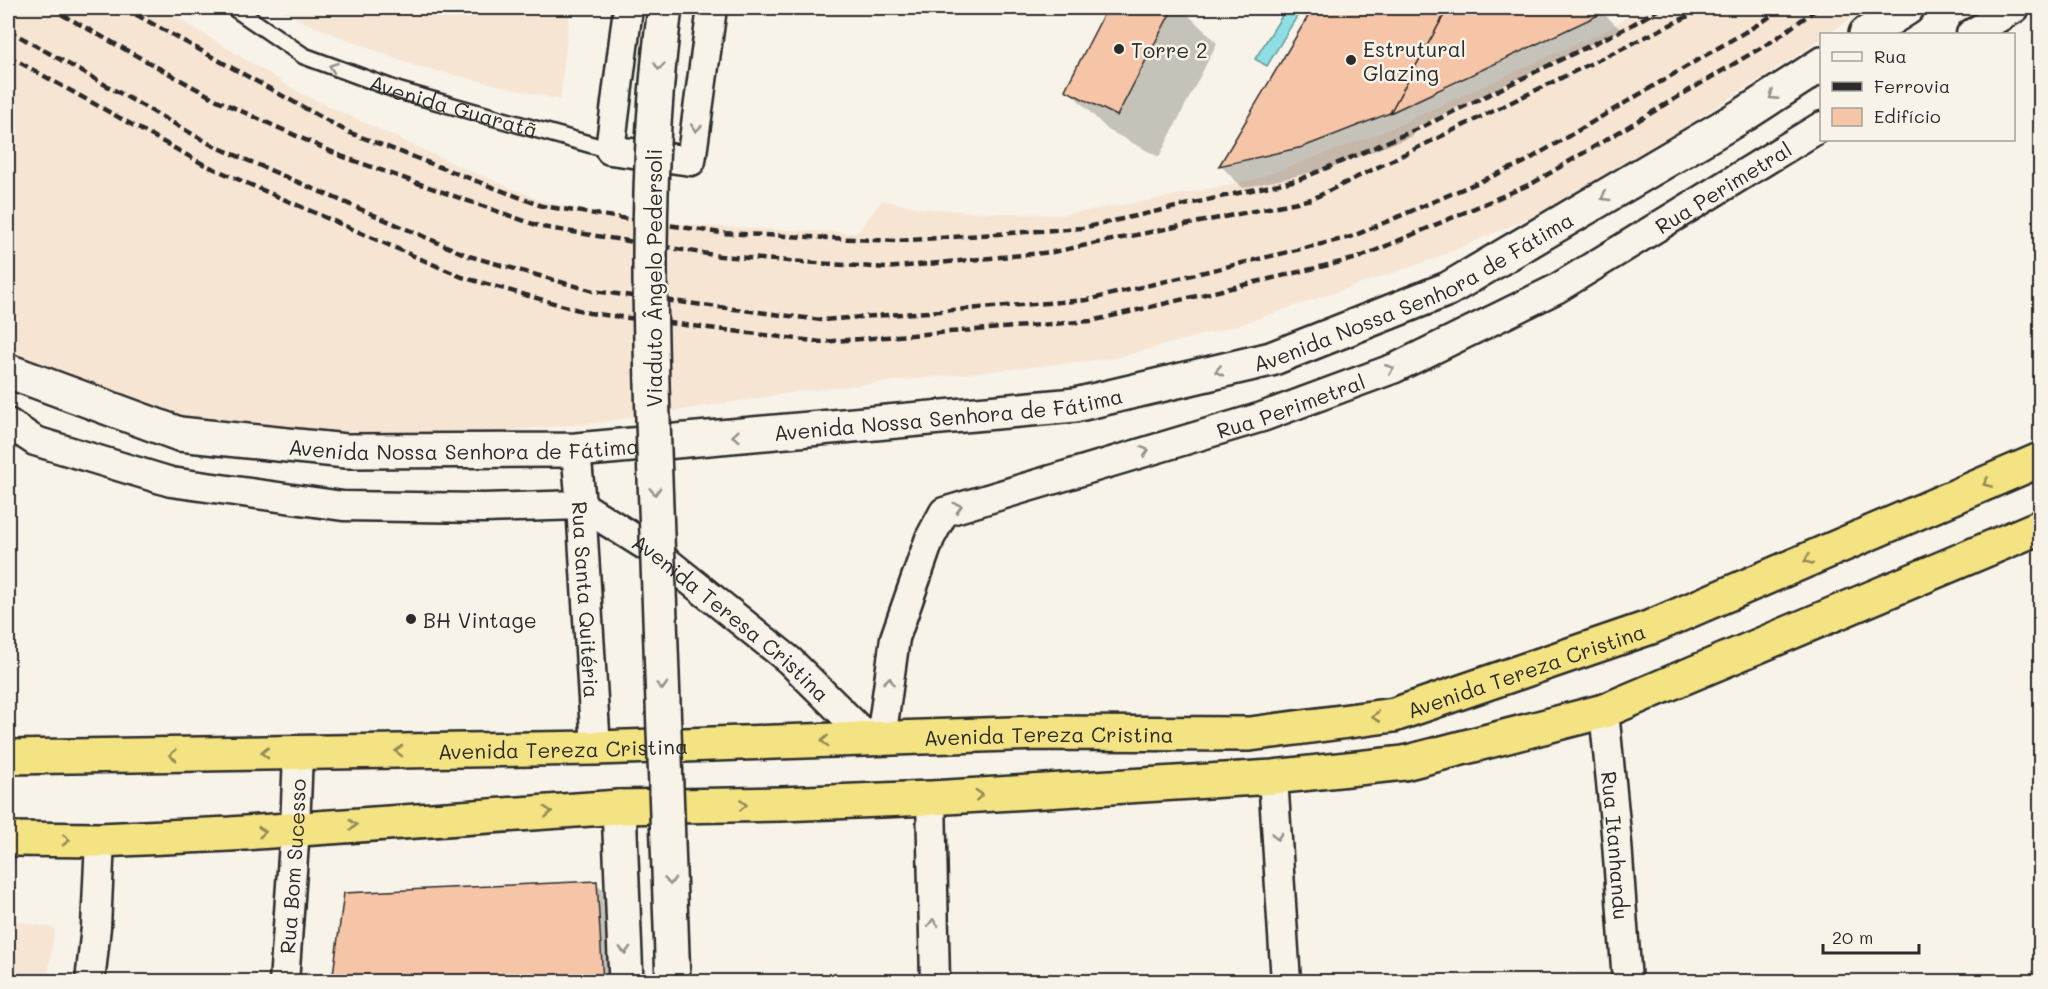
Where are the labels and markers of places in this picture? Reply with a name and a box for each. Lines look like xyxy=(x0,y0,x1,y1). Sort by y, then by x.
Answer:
place label: Estrutural Glazing xyxy=(1363,35,1466,86)
place label: Torre 2 xyxy=(1131,36,1208,63)
marker: Torre 2 xyxy=(1112,42,1126,56)
marker: Estrutural Glazing xyxy=(1344,53,1358,67)
place label: BH Vintage xyxy=(423,606,537,633)
marker: BH Vintage xyxy=(404,612,418,626)

